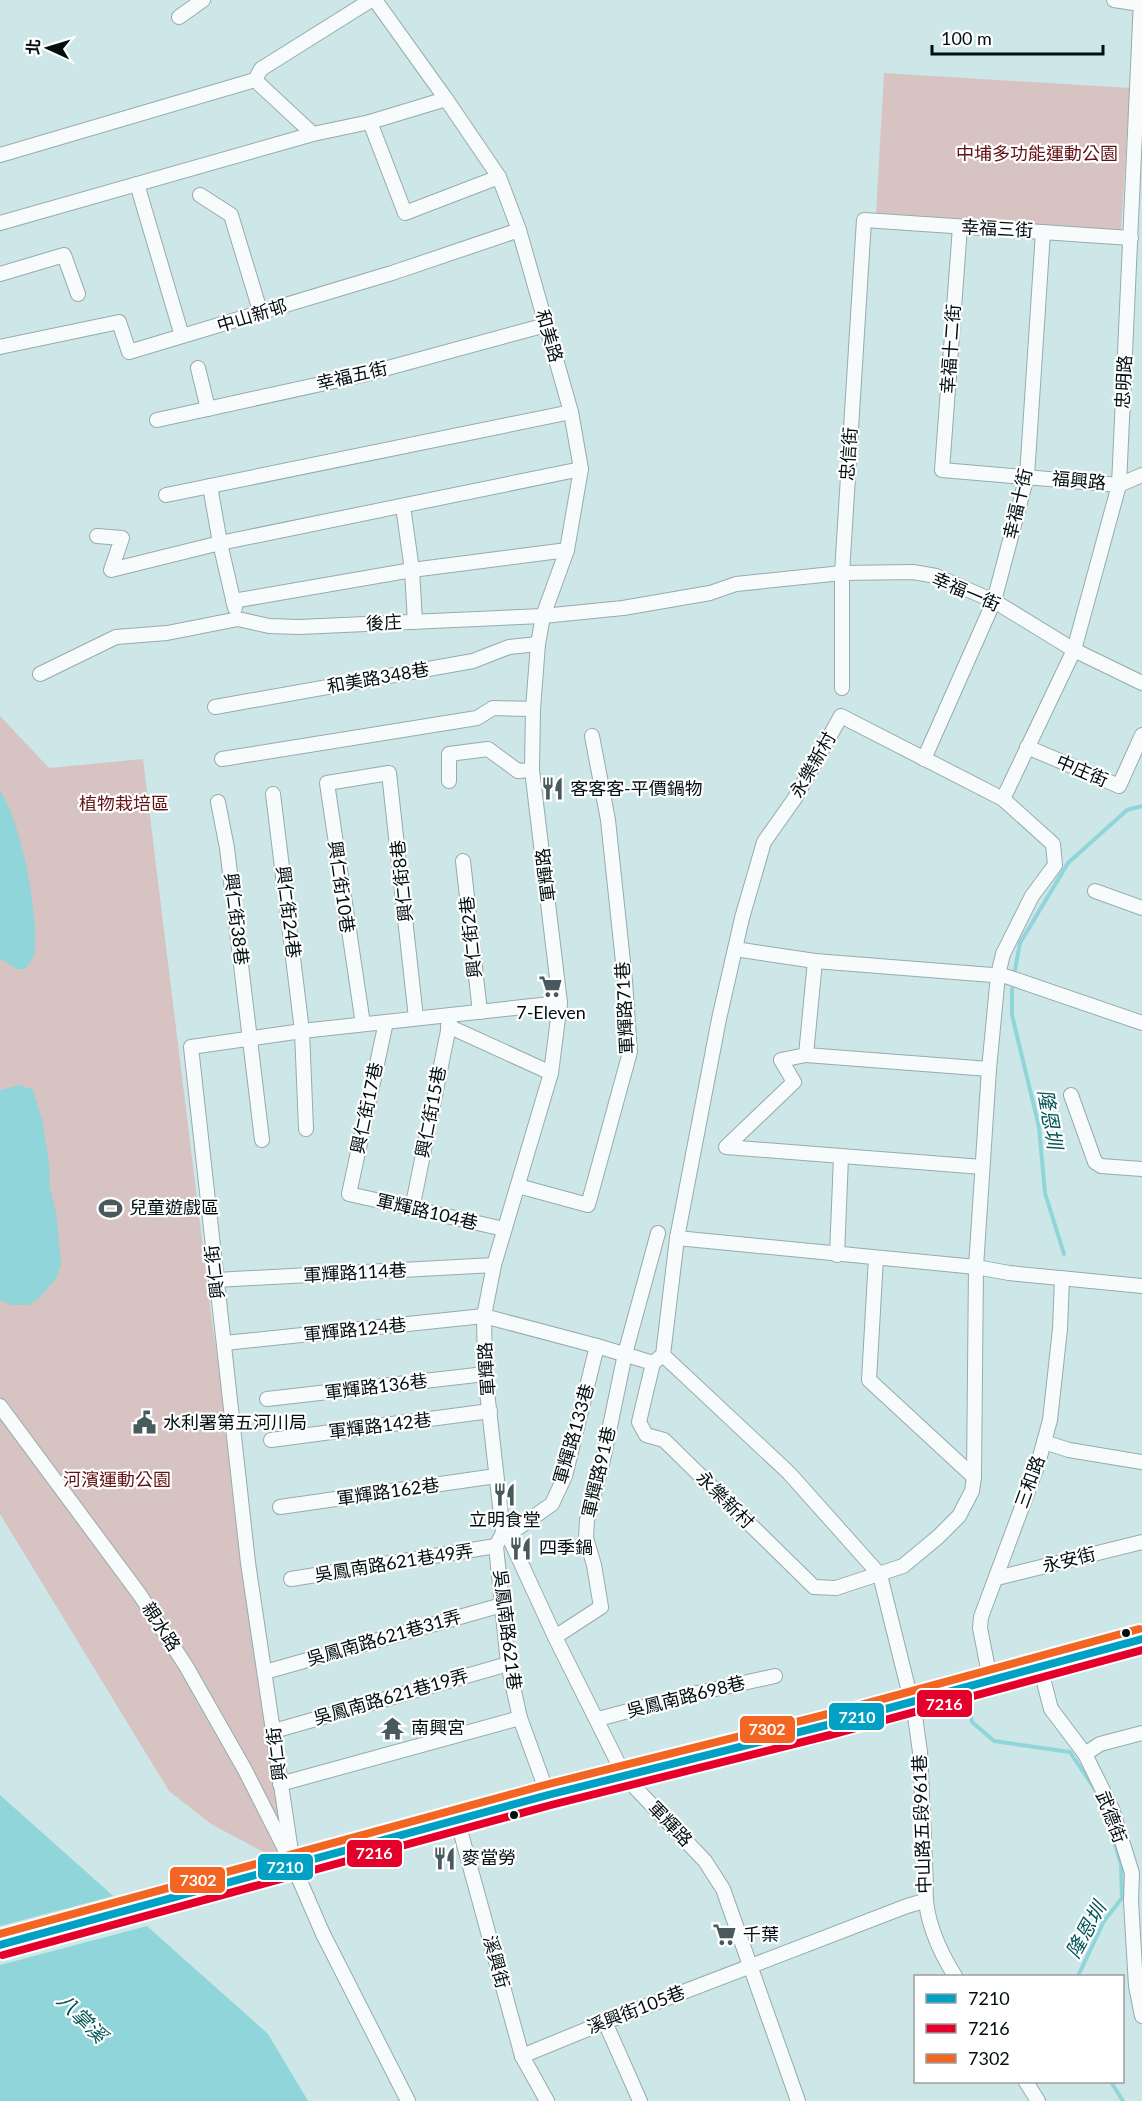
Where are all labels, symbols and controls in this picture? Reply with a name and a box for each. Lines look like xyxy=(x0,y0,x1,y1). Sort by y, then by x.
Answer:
north arrow xyxy=(18,18,78,78)
scale bar xyxy=(932,18,1103,56)
text: 100 m xyxy=(941,27,992,49)
text: 北 xyxy=(23,38,43,56)
park label: 中埔多功能運動公園 xyxy=(956,142,1118,164)
street label: 幸福三街 xyxy=(961,215,1034,241)
street label: 中山新邨 xyxy=(214,294,289,336)
street label: 幸福十二街 xyxy=(936,303,964,395)
street label: 和美路 xyxy=(532,307,568,365)
street label: 忠明路 xyxy=(1111,354,1135,409)
street label: 幸福五街 xyxy=(314,356,389,394)
street label: 忠信街 xyxy=(835,426,861,482)
street label: 幸福十街 xyxy=(998,466,1036,541)
street label: 福興路 xyxy=(1051,467,1107,493)
street label: 幸福一街 xyxy=(929,567,1004,615)
street label: 後庄 xyxy=(365,610,402,634)
street label: 和美路348巷 xyxy=(325,657,431,697)
street label: 永樂新村 xyxy=(785,728,840,801)
street label: 中庄街 xyxy=(1053,749,1112,791)
restaurant icon: 客客客-平價鍋物 xyxy=(539,776,565,802)
place label: 客客客-平價鍋物 xyxy=(570,777,703,799)
park label: 植物栽培區 xyxy=(79,792,169,814)
street label: 興仁街10巷 xyxy=(325,839,359,934)
street label: 興仁街8巷 xyxy=(386,839,416,923)
street label: 軍輝路 xyxy=(531,847,559,903)
street label: 興仁街24巷 xyxy=(272,864,306,959)
street label: 興仁街38巷 xyxy=(220,871,254,966)
street label: 興仁街2巷 xyxy=(455,895,485,979)
street label: 軍輝路71巷 xyxy=(611,961,637,1055)
supermarket icon: 7-Eleven xyxy=(538,974,564,1000)
place label: 7-Eleven xyxy=(516,1001,586,1023)
street label: 興仁街17巷 xyxy=(346,1060,386,1156)
street label: 興仁街15巷 xyxy=(410,1064,450,1160)
water label: 隆恩圳 xyxy=(1034,1087,1069,1153)
street label: 軍輝路104巷 xyxy=(374,1189,480,1233)
sports icon: 兒童遊戲區 xyxy=(98,1195,124,1221)
place label: 兒童遊戲區 xyxy=(129,1196,219,1218)
street label: 興仁街 xyxy=(200,1244,228,1300)
street label: 軍輝路114巷 xyxy=(303,1258,407,1286)
street label: 軍輝路124巷 xyxy=(302,1313,407,1345)
street label: 軍輝路 xyxy=(473,1341,499,1397)
street label: 軍輝路136巷 xyxy=(323,1369,428,1403)
street label: 軍輝路133巷 xyxy=(548,1381,598,1486)
street label: 軍輝路142巷 xyxy=(327,1408,432,1442)
public building icon: 水利署第五河川局 xyxy=(132,1410,158,1436)
place label: 水利署第五河川局 xyxy=(163,1411,307,1433)
street label: 軍輝路91巷 xyxy=(577,1424,619,1520)
street label: 三和路 xyxy=(1009,1453,1049,1511)
street label: 永樂新村 xyxy=(692,1466,759,1533)
park label: 河濱運動公園 xyxy=(63,1468,171,1490)
street label: 軍輝路162巷 xyxy=(335,1473,441,1509)
restaurant icon: 立明食堂 xyxy=(492,1481,518,1507)
place label: 立明食堂 xyxy=(469,1508,541,1530)
restaurant icon: 四季鍋 xyxy=(508,1535,534,1561)
place label: 四季鍋 xyxy=(539,1536,593,1558)
street label: 吳鳳南路621巷49弄 xyxy=(313,1539,475,1585)
street label: 永安街 xyxy=(1040,1542,1098,1576)
street label: 吳鳳南路621巷 xyxy=(490,1568,526,1691)
street label: 親水路 xyxy=(138,1598,186,1655)
street label: 吳鳳南路621巷31弄 xyxy=(304,1604,464,1670)
unlabelled marker xyxy=(1120,1627,1132,1639)
street label: 吳鳳南路621巷19弄 xyxy=(311,1663,471,1729)
street label: 吳鳳南路698巷 xyxy=(624,1671,747,1721)
line badge: 7216 xyxy=(916,1689,973,1718)
text: 7216 xyxy=(925,1694,963,1713)
line badge: 7210 xyxy=(828,1702,885,1731)
text: 7210 xyxy=(838,1707,876,1726)
temple icon: 南興宮 xyxy=(380,1715,406,1741)
line badge: 7302 xyxy=(739,1715,796,1744)
place label: 南興宮 xyxy=(411,1716,465,1738)
text: 7302 xyxy=(748,1719,786,1738)
street label: 興仁街 xyxy=(262,1726,290,1782)
street label: 中山路五段961巷 xyxy=(908,1754,934,1894)
street label: 武德街 xyxy=(1092,1787,1132,1846)
street label: 軍輝路 xyxy=(644,1796,697,1850)
unlabelled marker xyxy=(508,1809,520,1821)
line badge: 7216 xyxy=(346,1839,403,1868)
text: 7216 xyxy=(355,1843,393,1862)
restaurant icon: 麥當勞 xyxy=(431,1845,457,1871)
place label: 麥當勞 xyxy=(462,1846,516,1868)
line badge: 7210 xyxy=(257,1853,314,1881)
text: 7210 xyxy=(266,1857,304,1876)
line badge: 7302 xyxy=(169,1866,226,1894)
text: 7302 xyxy=(179,1870,217,1889)
water label: 隆恩圳 xyxy=(1060,1895,1112,1962)
supermarket icon: 千葉 xyxy=(712,1922,738,1948)
place label: 千葉 xyxy=(743,1923,779,1945)
street label: 溪興街 xyxy=(479,1933,515,1991)
legend xyxy=(914,1975,1124,2083)
street label: 溪興街105巷 xyxy=(583,1980,688,2038)
text: 7210 xyxy=(968,1987,1010,2009)
water label: 八掌溪 xyxy=(53,1988,115,2049)
text: 7216 xyxy=(968,2017,1010,2039)
text: 7302 xyxy=(968,2047,1010,2069)

